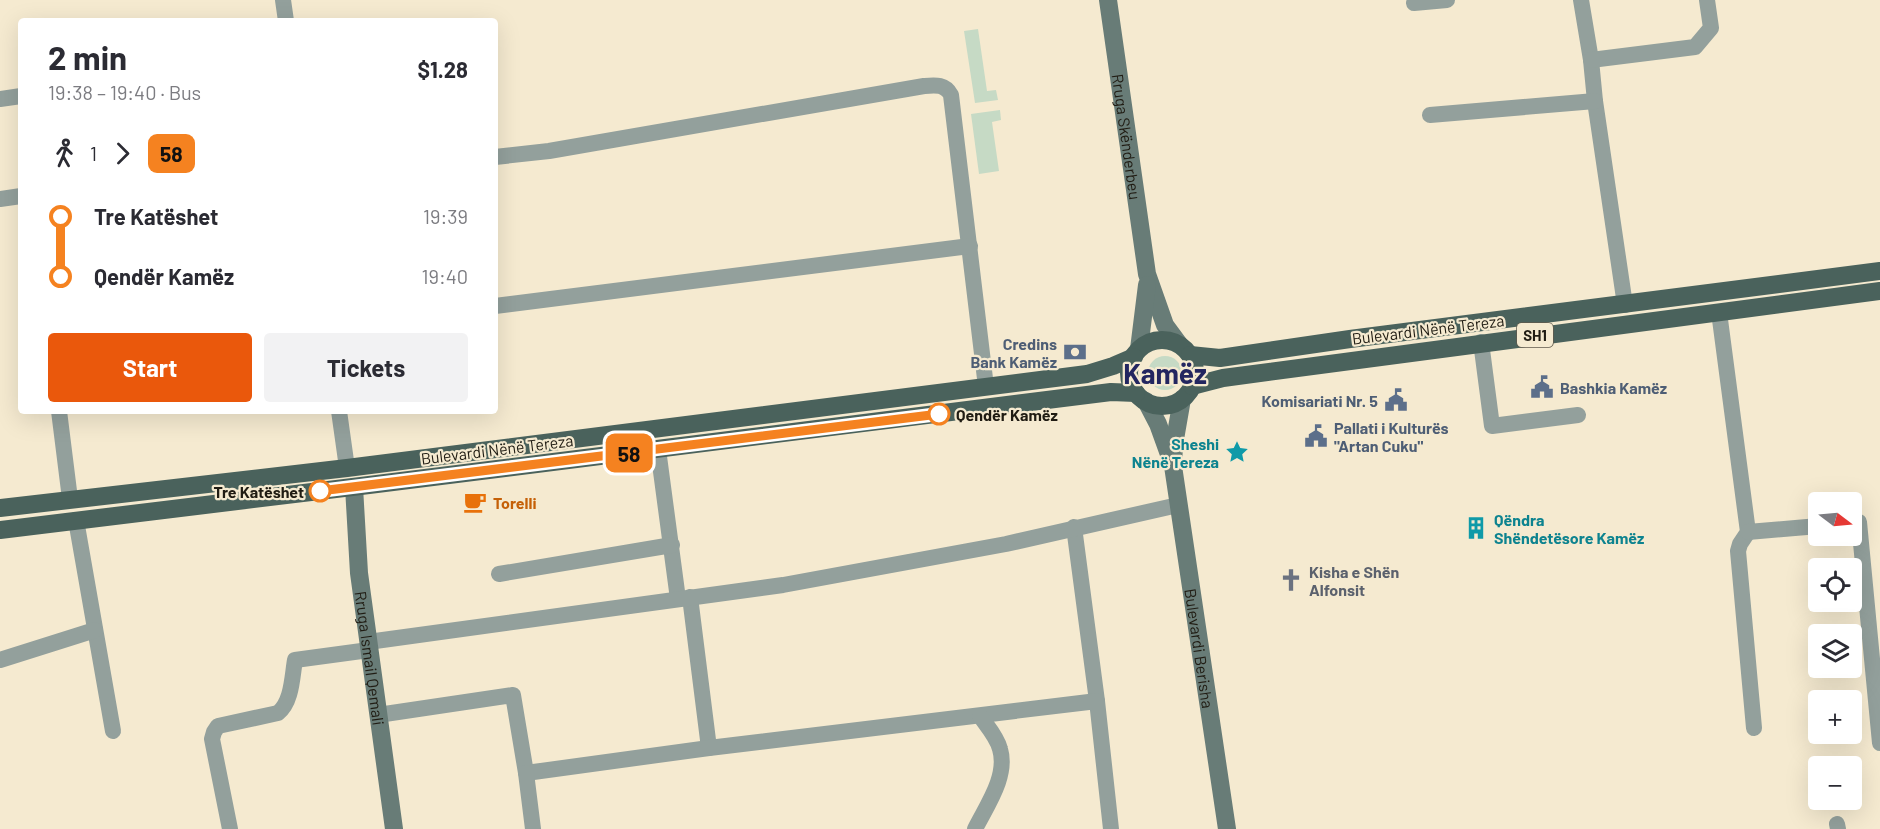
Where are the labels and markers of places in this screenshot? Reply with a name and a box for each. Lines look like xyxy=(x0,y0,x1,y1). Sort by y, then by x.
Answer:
place label: Credins Bank Kamëz xyxy=(970,334,1057,371)
bank icon: Credins Bank Kamëz xyxy=(1062,339,1088,365)
public building icon: Bashkia Kamëz xyxy=(1529,374,1555,400)
place label: Bashkia Kamëz xyxy=(1560,378,1667,397)
public building icon: Komisariati Nr. 5 xyxy=(1383,387,1409,413)
place label: Komisariati Nr. 5 xyxy=(1262,391,1378,410)
marker: Qendër Kamëz xyxy=(928,403,950,425)
place label: Qendër Kamëz xyxy=(956,405,1058,424)
place label: Pallati i Kulturës "Artan Cuku" xyxy=(1334,418,1449,455)
public building icon: Pallati i Kulturës "Artan Cuku" xyxy=(1303,423,1329,449)
place label: Sheshi Nënë Tereza xyxy=(1132,434,1219,471)
place icon: Sheshi Nënë Tereza xyxy=(1224,439,1250,465)
marker: Tre Katëshet xyxy=(309,480,331,502)
place label: Tre Katëshet xyxy=(213,482,304,501)
cafe icon: Torelli xyxy=(462,489,488,515)
place label: Torelli xyxy=(493,493,536,512)
place label: Qëndra Shëndetësore Kamëz xyxy=(1494,510,1644,547)
building icon: Qëndra Shëndetësore Kamëz xyxy=(1463,515,1489,541)
place label: Kisha e Shën Alfonsit xyxy=(1309,562,1399,599)
church icon: Kisha e Shën Alfonsit xyxy=(1278,567,1304,593)

